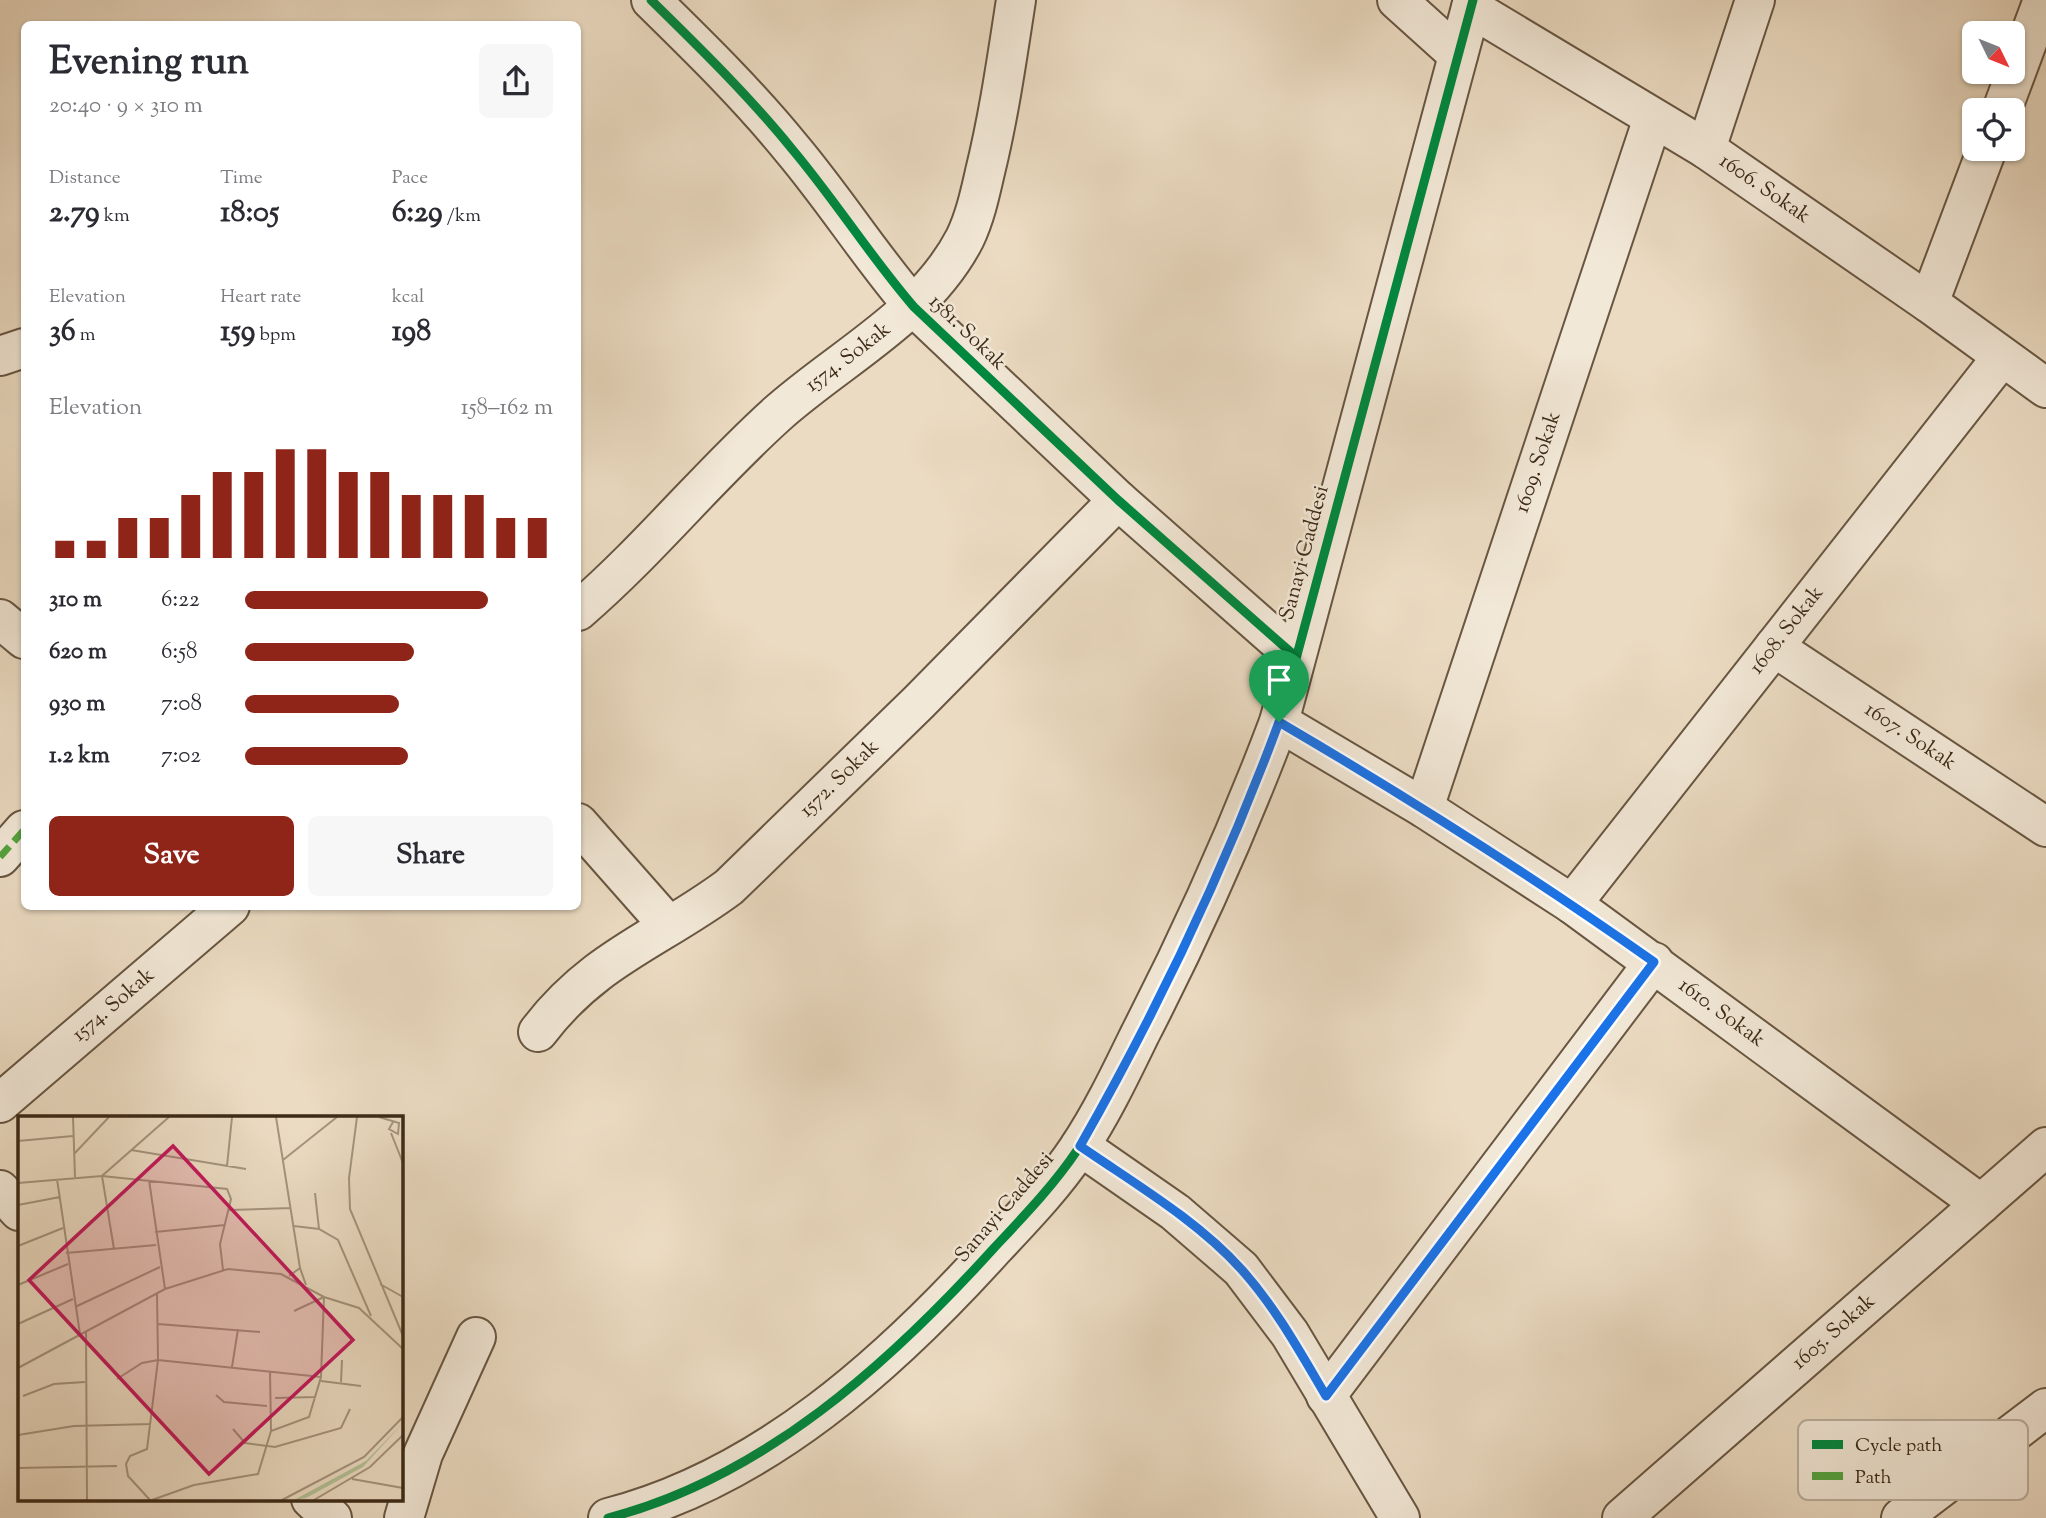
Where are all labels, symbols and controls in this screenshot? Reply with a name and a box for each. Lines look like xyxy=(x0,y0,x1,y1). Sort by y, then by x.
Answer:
north arrow xyxy=(1962,21,2025,84)
map controls xyxy=(1962,21,2025,161)
text: Evening run xyxy=(49,37,249,91)
button: share xyxy=(479,44,553,118)
text: 20:40 · 9 × 310 m xyxy=(49,90,203,123)
button: locate xyxy=(1962,98,2025,161)
street label: 1606. Sokak xyxy=(1713,147,1817,232)
text: Distance xyxy=(49,165,121,192)
text: Time xyxy=(220,165,263,192)
text: Pace xyxy=(392,165,428,192)
text: 2.79 xyxy=(49,192,100,235)
text: 18:05 xyxy=(220,192,279,235)
text: 6:29 xyxy=(392,192,443,235)
text: km xyxy=(100,203,130,230)
text: /km xyxy=(443,203,481,230)
text: Elevation xyxy=(49,284,126,311)
text: Heart rate xyxy=(220,284,301,311)
text: kcal xyxy=(392,284,424,311)
street label: 1581. Sokak xyxy=(921,288,1013,378)
text: 36 xyxy=(49,311,76,354)
text: 159 xyxy=(220,311,255,354)
text: 198 xyxy=(392,311,431,354)
street label: 1574. Sokak xyxy=(799,315,898,400)
text: m xyxy=(76,322,96,349)
text: bpm xyxy=(255,322,296,349)
text: Elevation xyxy=(49,392,142,425)
text: 158–162 m xyxy=(461,392,553,425)
street label: 1609. Sokak xyxy=(1508,407,1570,517)
street label: Sanayi Caddesi xyxy=(1273,482,1337,624)
street label: 1608. Sokak xyxy=(1743,579,1832,681)
text: 310 m xyxy=(49,584,102,617)
text: 6:22 xyxy=(161,584,200,617)
text: 620 m xyxy=(49,636,107,669)
text: 6:58 xyxy=(161,636,198,669)
pin xyxy=(1249,650,1309,722)
icon: arrive xyxy=(1260,661,1298,699)
text: 930 m xyxy=(49,688,105,721)
text: 7:08 xyxy=(161,688,202,721)
street label: 1607. Sokak xyxy=(1858,696,1962,779)
street label: 1572. Sokak xyxy=(793,733,887,825)
text: 1.2 km xyxy=(49,740,110,773)
text: 7:02 xyxy=(161,740,201,773)
button: Save xyxy=(49,816,294,896)
button: Share xyxy=(308,816,553,896)
street label: 1574. Sokak xyxy=(66,961,162,1049)
street label: 1610. Sokak xyxy=(1672,971,1771,1056)
inset map xyxy=(18,1116,402,1500)
street label: Sanayi Caddesi xyxy=(948,1146,1062,1270)
street label: 1605. Sokak xyxy=(1786,1287,1883,1377)
legend xyxy=(1798,1420,2028,1500)
text: Cycle path xyxy=(1855,1433,1942,1460)
text: Path xyxy=(1855,1465,1892,1492)

